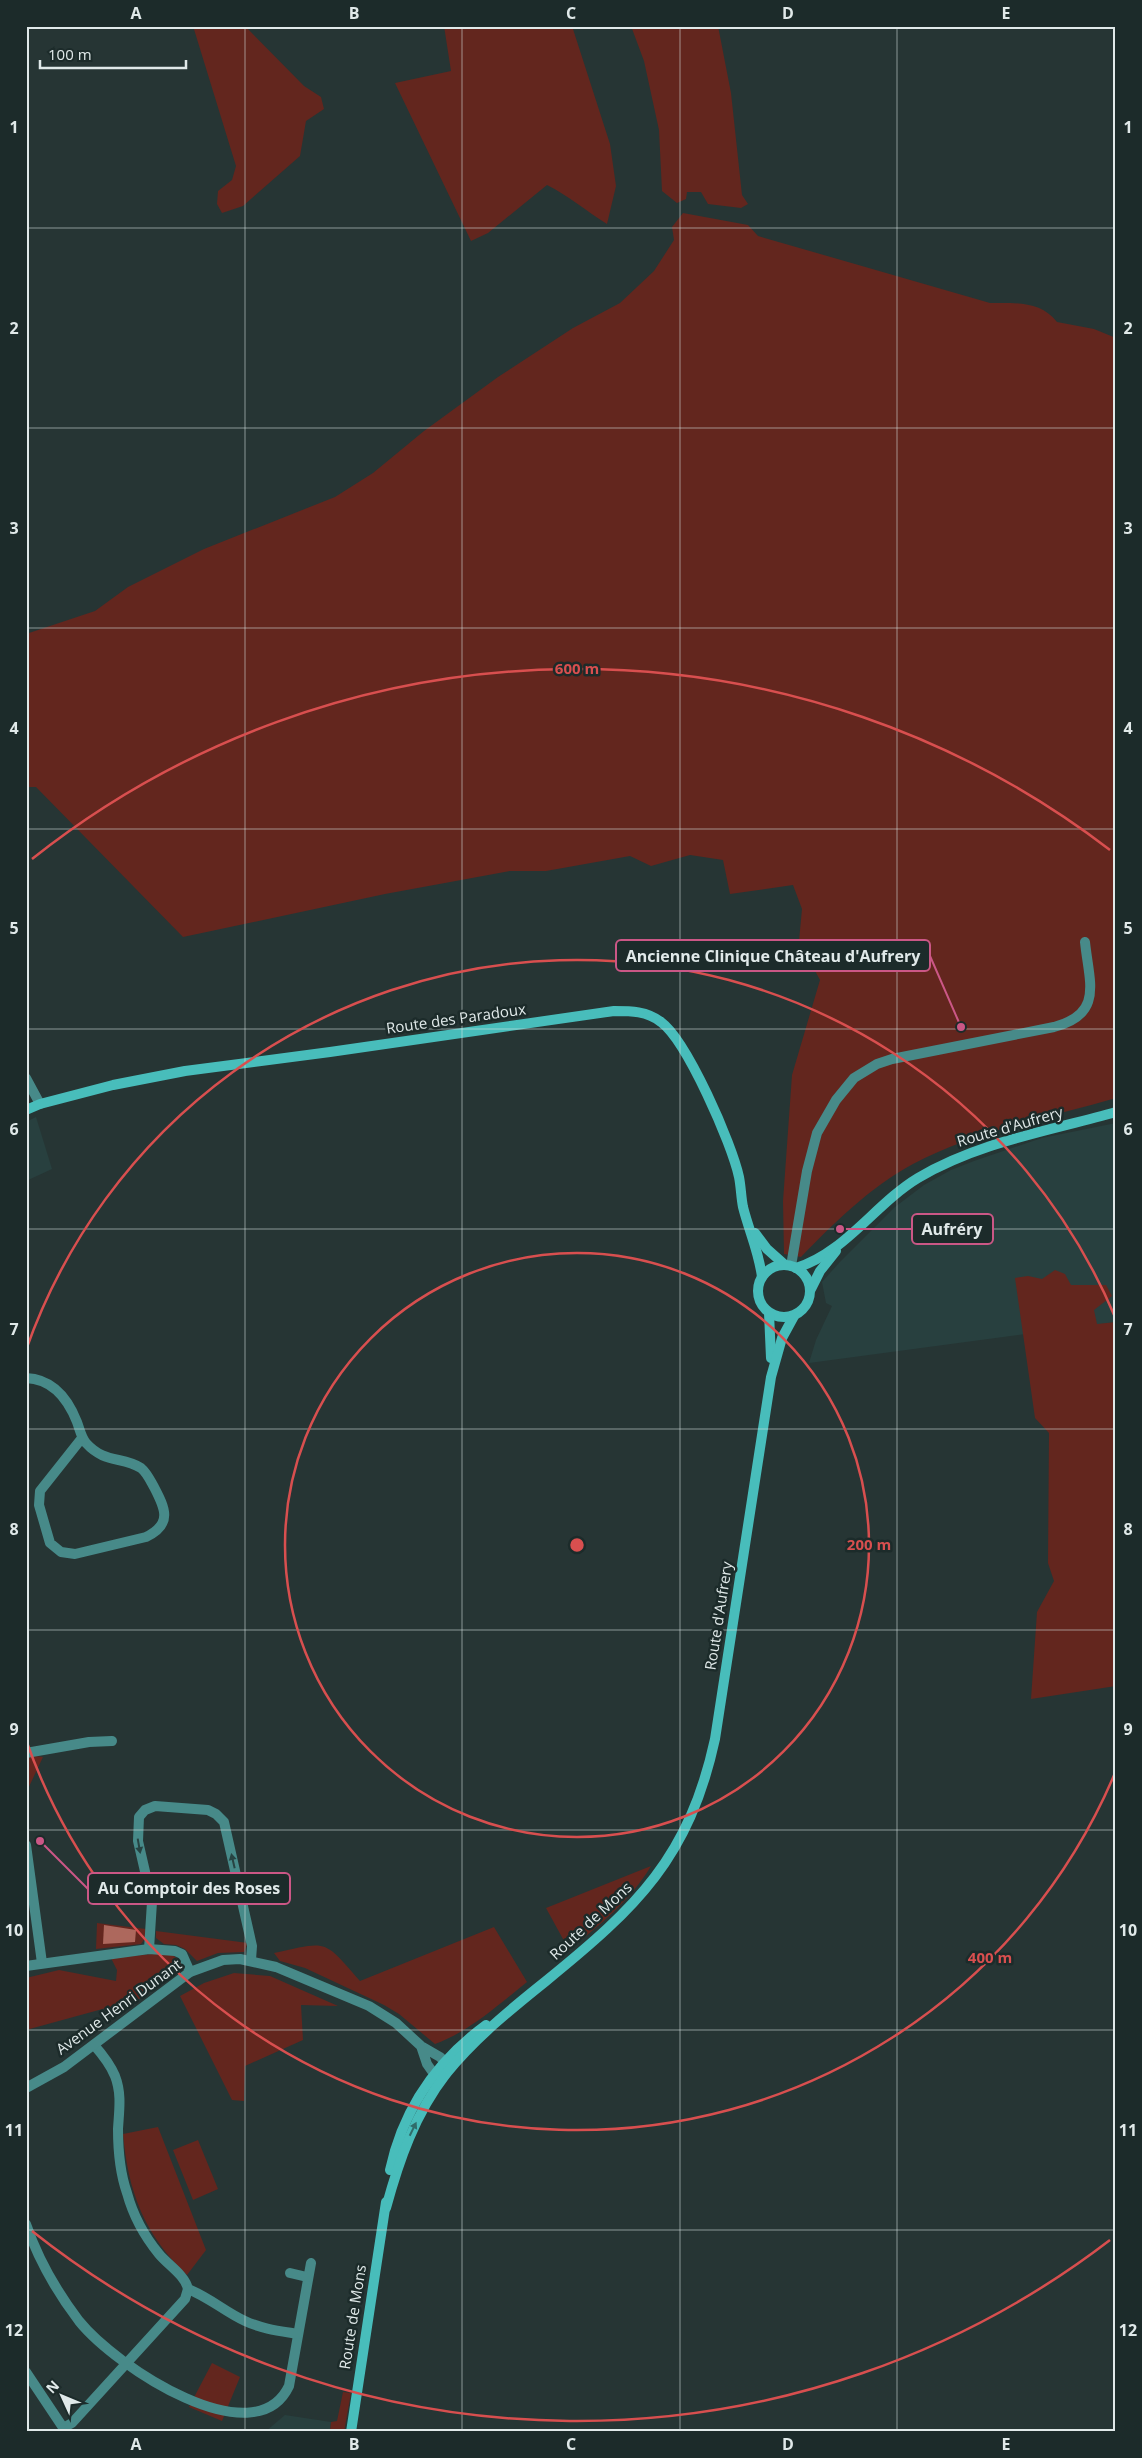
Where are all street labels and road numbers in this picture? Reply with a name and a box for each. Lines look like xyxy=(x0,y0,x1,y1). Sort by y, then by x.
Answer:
street label: Route des Paradoux xyxy=(385,998,527,1038)
street label: Route d'Aufrery xyxy=(954,1101,1066,1151)
street label: Route d'Aufrery xyxy=(700,1560,737,1672)
street label: Route de Mons xyxy=(545,1877,636,1964)
street label: Avenue Henri Dunant xyxy=(52,1954,185,2059)
street label: Route de Mons xyxy=(334,2263,370,2371)

